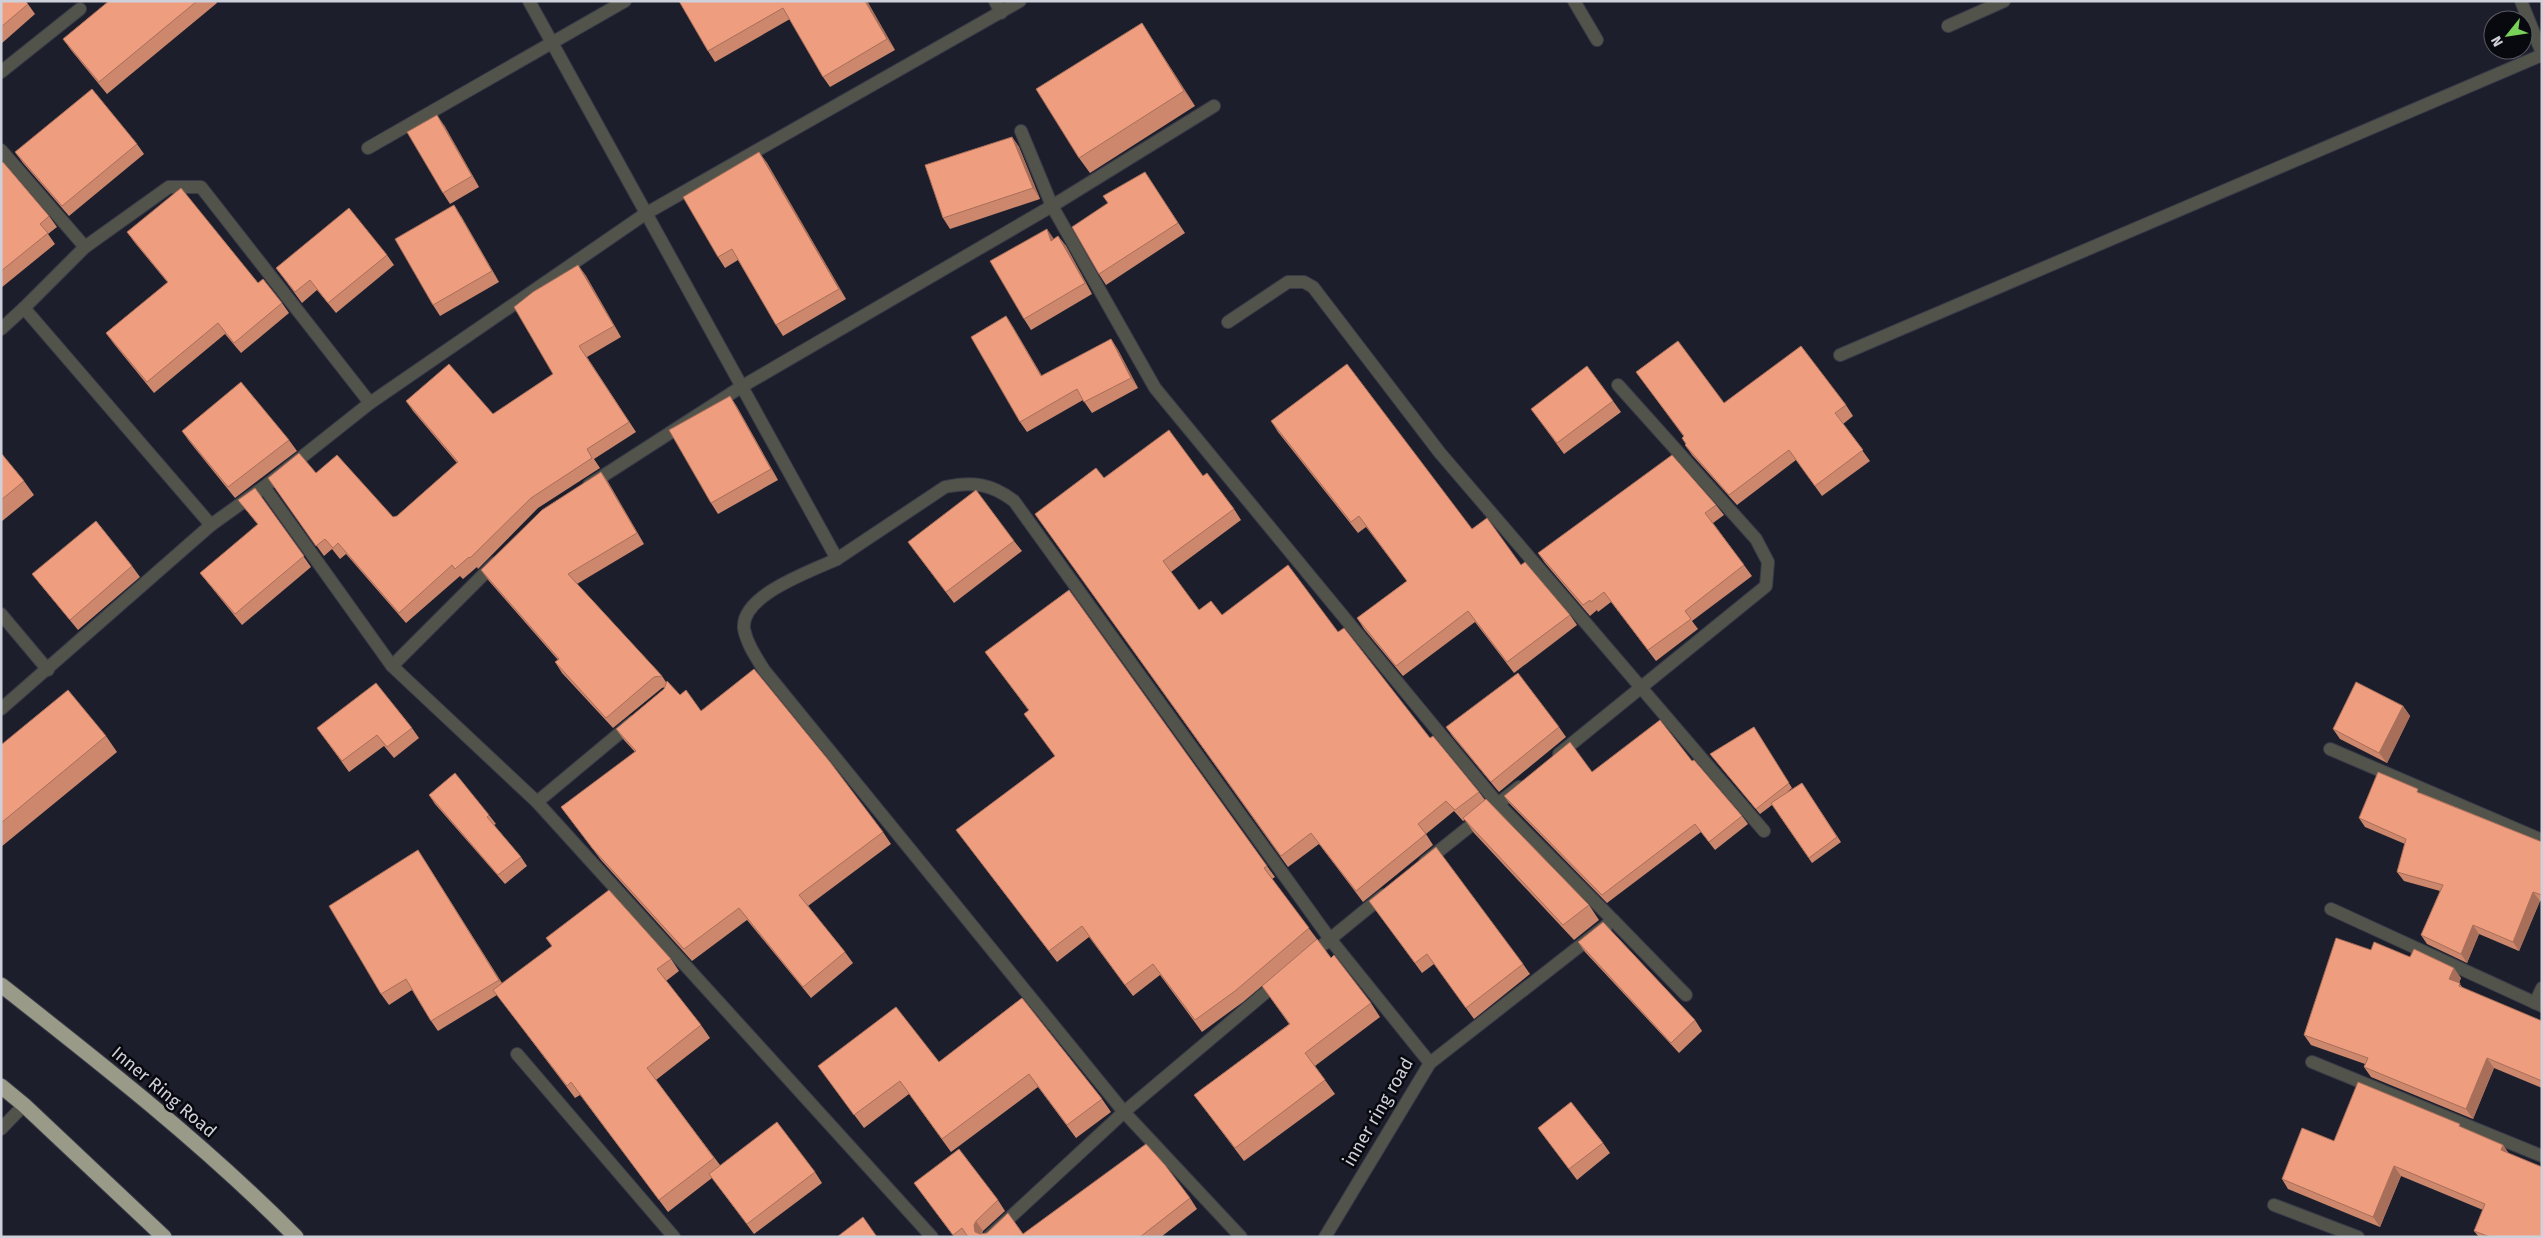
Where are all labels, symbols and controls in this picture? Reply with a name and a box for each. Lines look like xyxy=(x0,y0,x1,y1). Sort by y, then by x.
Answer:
north arrow xyxy=(2483,10,2533,60)
text: N xyxy=(2487,33,2507,50)
street label: Inner Ring Road xyxy=(107,1042,221,1142)
street label: inner ring road xyxy=(1338,1054,1418,1170)

